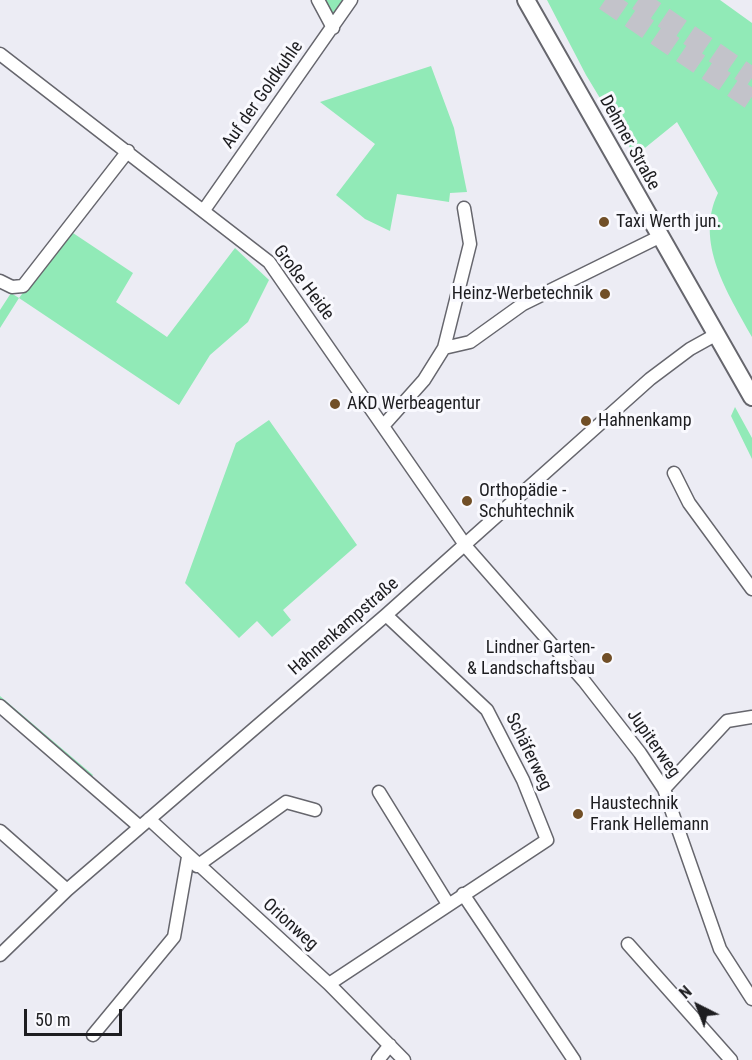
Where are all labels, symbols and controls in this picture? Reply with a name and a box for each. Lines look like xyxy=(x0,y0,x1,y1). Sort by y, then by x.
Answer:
street label: Auf der Goldkuhle xyxy=(218,37,308,153)
street label: Dehmer Straße xyxy=(594,92,664,194)
place label: Taxi Werth jun. xyxy=(616,211,721,233)
marker: Taxi Werth jun. xyxy=(597,215,611,229)
street label: Große Heide xyxy=(268,241,338,325)
place label: Heinz-Werbetechnik xyxy=(452,283,593,305)
marker: Heinz-Werbetechnik xyxy=(598,287,612,301)
place label: AKD Werbeagentur xyxy=(347,393,480,415)
marker: AKD Werbeagentur xyxy=(328,397,342,411)
place label: Hahnenkamp xyxy=(598,410,692,432)
marker: Hahnenkamp xyxy=(579,414,593,428)
place label: Orthopädie - Schuhtechnik xyxy=(479,480,574,522)
marker: Orthopädie - Schuhtechnik xyxy=(460,494,474,508)
street label: Hahnenkampstraße xyxy=(285,573,403,681)
place label: Lindner Garten- & Landschaftsbau xyxy=(467,637,595,680)
marker: Lindner Garten- & Landschaftsbau xyxy=(600,651,614,665)
street label: Jupiterweg xyxy=(622,706,684,782)
street label: Schäferweg xyxy=(500,710,556,794)
place label: Haustechnik Frank Hellemann xyxy=(590,793,709,836)
marker: Haustechnik Frank Hellemann xyxy=(571,807,585,821)
street label: Orionweg xyxy=(258,894,322,956)
north arrow xyxy=(668,976,728,1036)
text: N xyxy=(676,982,696,1003)
scale bar xyxy=(27,997,124,1035)
text: 50 m xyxy=(35,1009,70,1030)

